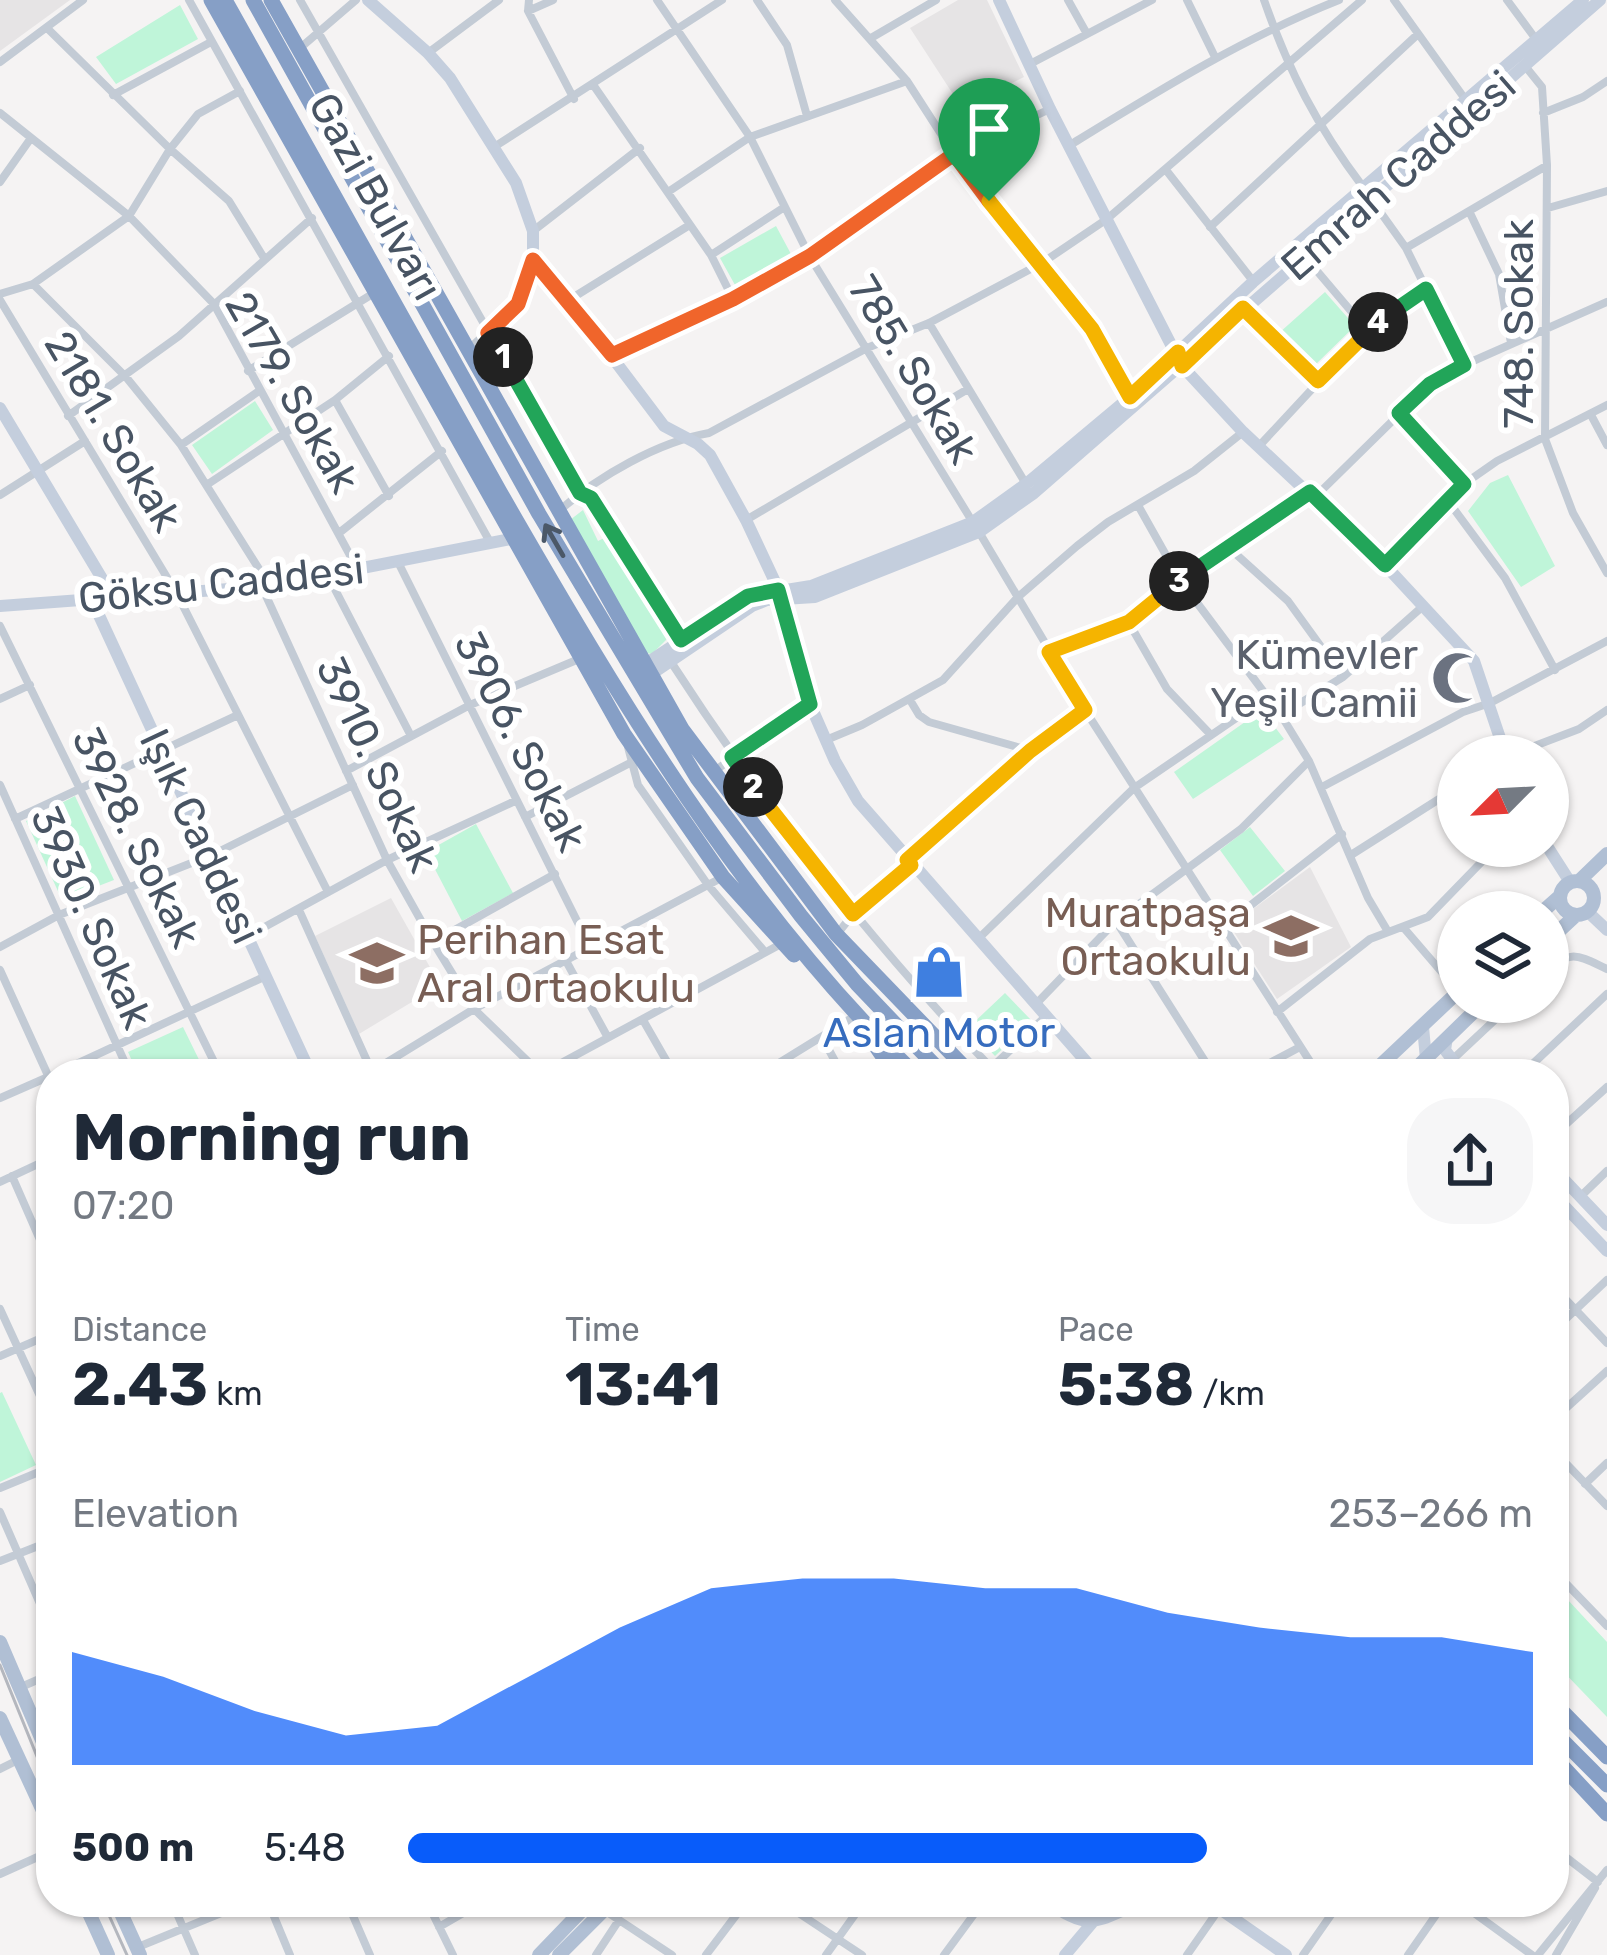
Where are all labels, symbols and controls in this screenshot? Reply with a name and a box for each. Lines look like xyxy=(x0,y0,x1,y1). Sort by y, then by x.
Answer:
street label: Emrah Caddesi xyxy=(1271,61,1526,291)
pin xyxy=(938,78,1040,201)
street label: Gazi Bulvarı xyxy=(298,84,452,309)
icon: arrive xyxy=(956,96,1022,162)
street label: 748. Sokak xyxy=(1494,219,1544,429)
street label: 785. Sokak xyxy=(838,267,989,473)
street label: 2179. Sokak xyxy=(215,283,370,502)
pin: 4 xyxy=(1348,292,1408,352)
text: 4 xyxy=(1367,302,1389,341)
street label: 2181. Sokak xyxy=(34,322,193,541)
pin: 1 xyxy=(473,327,533,387)
text: 1 xyxy=(495,337,511,376)
one-way arrow xyxy=(542,523,566,558)
street label: Göksu Caddesi xyxy=(76,544,367,624)
pin: 3 xyxy=(1149,551,1209,611)
text: 3 xyxy=(1168,561,1190,600)
street label: 3906. Sokak xyxy=(444,623,597,860)
place label: Kümevler Yeşil Camii xyxy=(1210,630,1418,728)
street label: 3910. Sokak xyxy=(306,649,449,880)
mosque icon: Kümevler Yeşil Camii xyxy=(1429,649,1487,707)
street label: 3928. Sokak xyxy=(61,719,211,956)
street label: Işık Caddesi xyxy=(129,721,272,952)
north arrow xyxy=(1437,735,1569,867)
map controls xyxy=(1437,735,1569,1023)
pin: 2 xyxy=(723,757,783,817)
text: 2 xyxy=(742,767,764,806)
street label: 3930. Sokak xyxy=(20,799,162,1037)
place label: Muratpaşa Ortaokulu xyxy=(1045,888,1251,986)
button: layers xyxy=(1437,891,1569,1023)
school or university icon: Muratpaşa Ortaokulu xyxy=(1262,907,1320,965)
place label: Perihan Esat Aral Ortaokulu xyxy=(417,915,695,1013)
school or university icon: Perihan Esat Aral Ortaokulu xyxy=(348,934,406,992)
shop icon: Aslan Motor xyxy=(910,943,968,1001)
place label: Aslan Motor xyxy=(823,1008,1055,1058)
text: Morning run xyxy=(72,1098,471,1177)
button: share xyxy=(1407,1098,1533,1224)
text: 07:20 xyxy=(72,1183,174,1229)
text: Distance xyxy=(72,1310,207,1349)
text: Time xyxy=(565,1310,640,1349)
text: Pace xyxy=(1058,1310,1134,1349)
text: 2.43 xyxy=(72,1349,208,1420)
text: 13:41 xyxy=(565,1349,721,1420)
text: 5:38 xyxy=(1058,1349,1194,1420)
text: km xyxy=(208,1374,263,1413)
text: /km xyxy=(1194,1374,1265,1413)
text: Elevation xyxy=(72,1491,239,1537)
text: 253–266 m xyxy=(1328,1491,1533,1537)
text: 500 m xyxy=(72,1825,194,1871)
text: 5:48 xyxy=(264,1825,346,1871)

